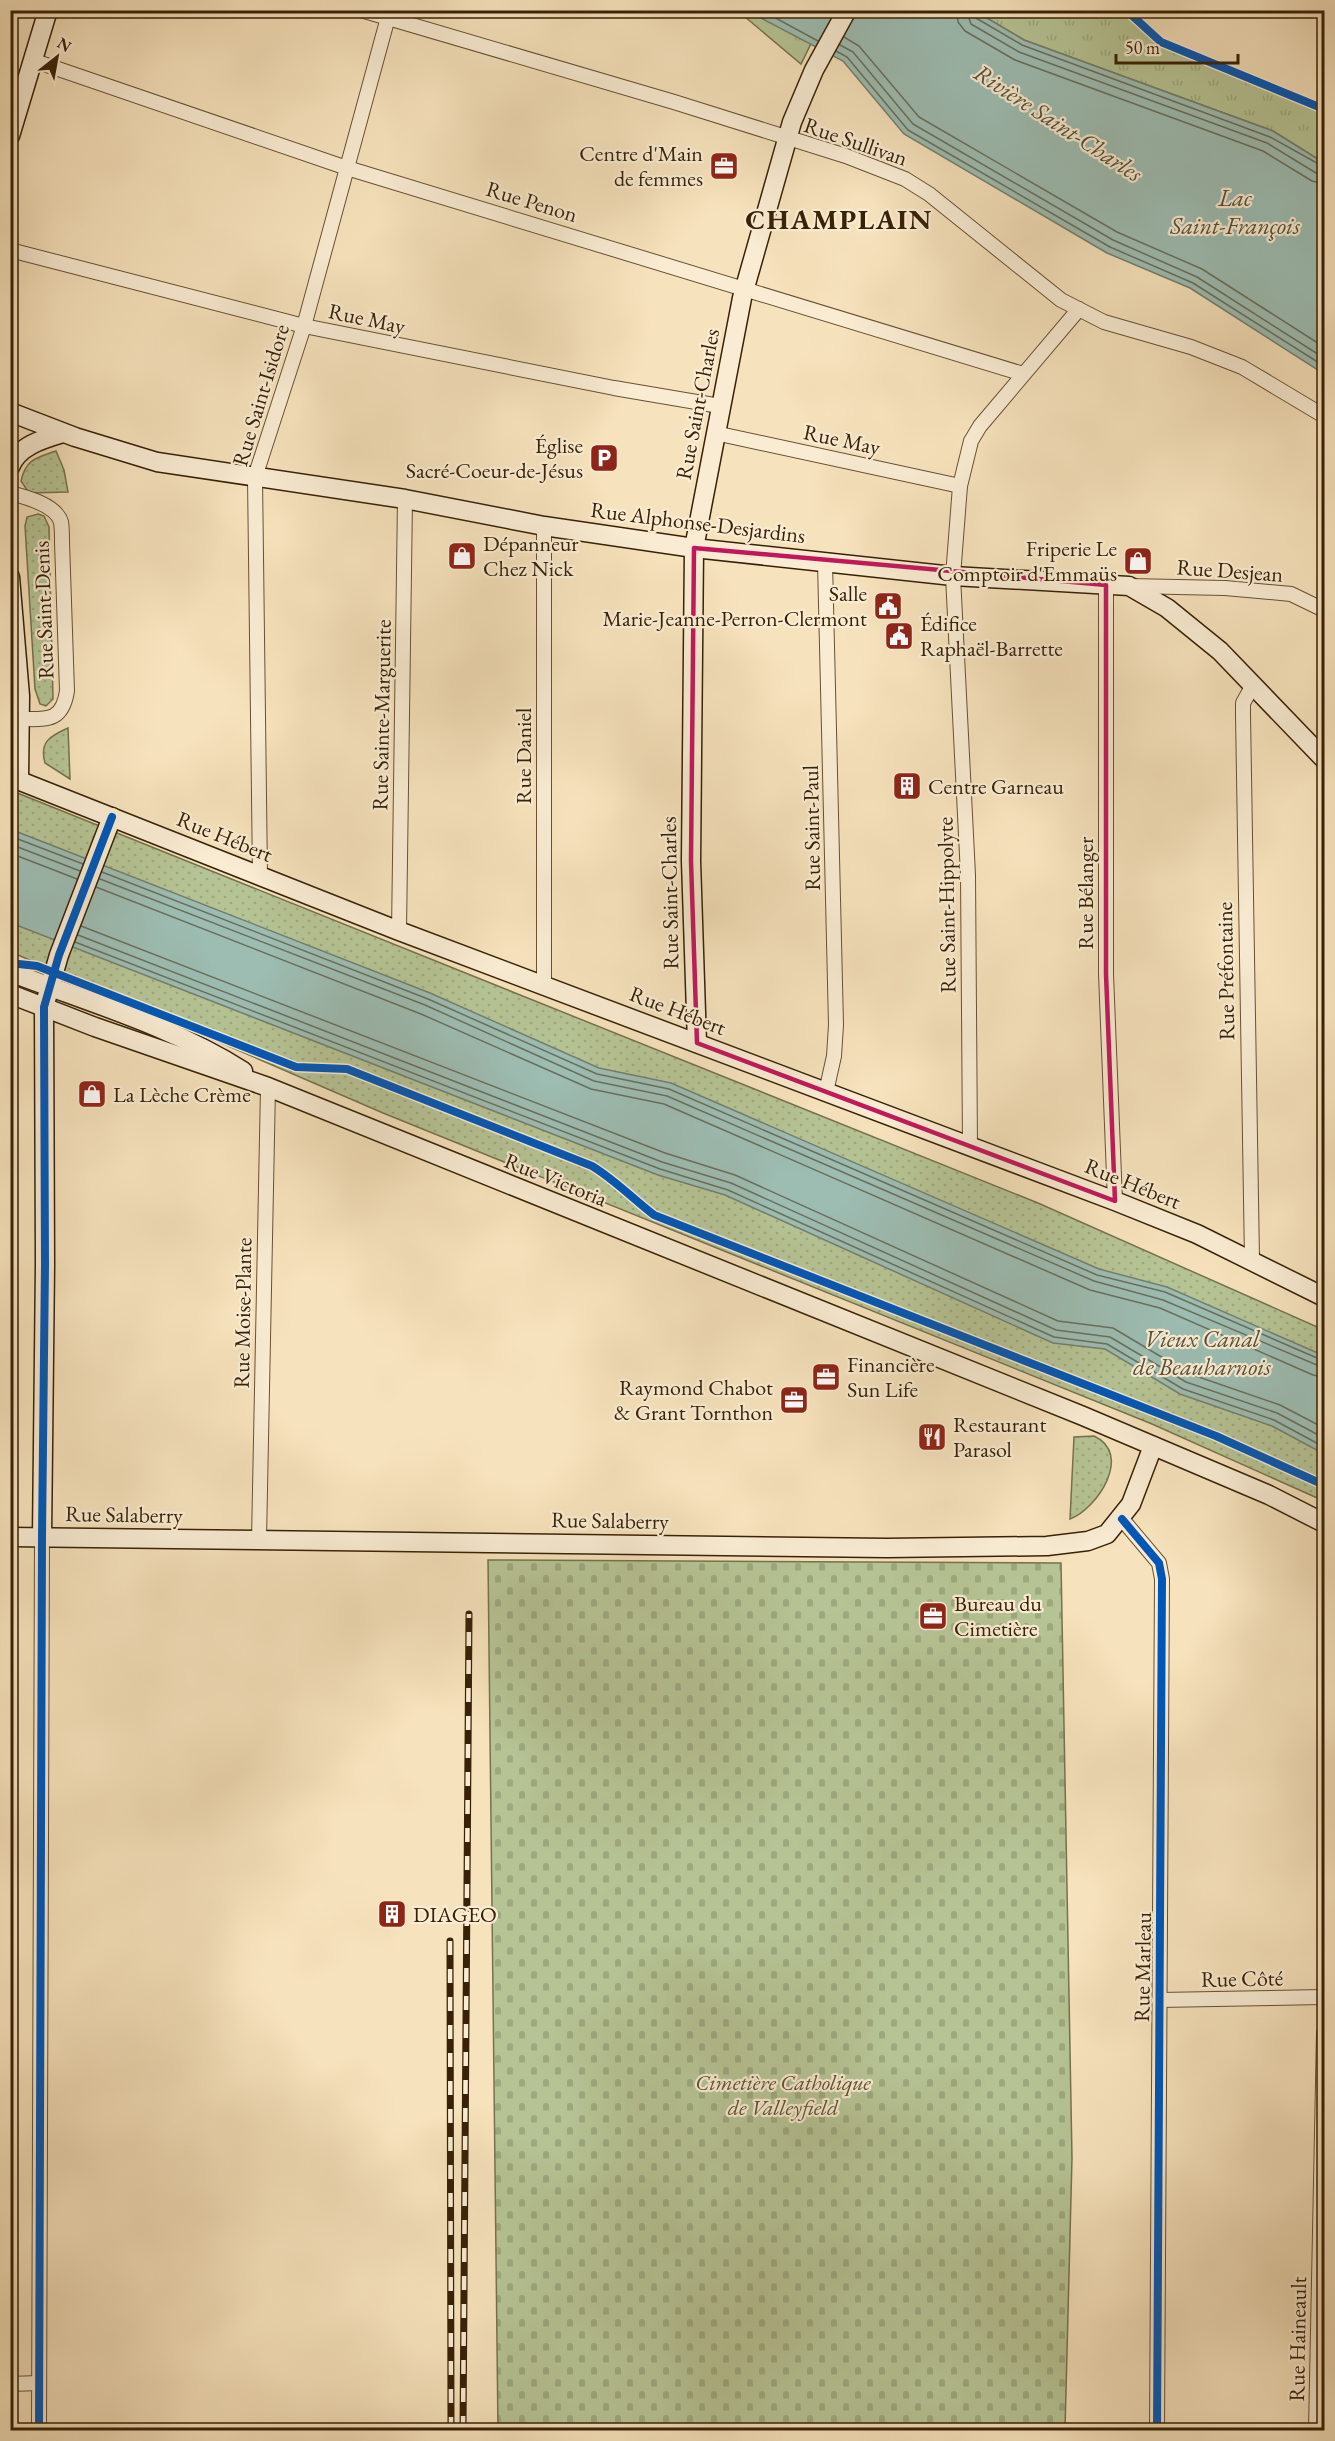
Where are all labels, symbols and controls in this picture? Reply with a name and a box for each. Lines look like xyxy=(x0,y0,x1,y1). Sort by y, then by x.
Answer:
north arrow xyxy=(27,27,87,87)
scale bar xyxy=(1116,27,1238,65)
text: N xyxy=(54,32,75,57)
text: 50 m xyxy=(1125,36,1160,59)
water label: Rivière Saint-Charles xyxy=(968,57,1149,189)
street label: Rue Sullivan xyxy=(800,110,912,173)
place label: Centre d'Main de femmes xyxy=(579,139,703,193)
office icon: Centre d'Main de femmes xyxy=(708,150,740,182)
street label: Rue Penon xyxy=(483,174,581,229)
water label: Lac Saint-François xyxy=(1169,182,1300,241)
district label: CHAMPLAIN xyxy=(745,201,933,237)
street label: Rue May xyxy=(326,296,408,341)
street label: Rue Saint-Isidore xyxy=(225,320,296,470)
street label: Rue Saint-Charles xyxy=(669,326,726,482)
street label: Rue May xyxy=(801,417,883,462)
place label: Église Sacré-Coeur-de-Jésus xyxy=(406,431,583,485)
parking icon: Église Sacré-Coeur-de-Jésus xyxy=(588,442,620,474)
street label: Rue Alphonse-Desjardins xyxy=(589,495,807,550)
place label: Dépanneur Chez Nick xyxy=(483,529,579,583)
place label: Friperie Le Comptoir d'Emmaüs xyxy=(937,534,1117,588)
street label: Rue Saint-Denis xyxy=(27,540,60,680)
shop icon: Dépanneur Chez Nick xyxy=(446,540,478,572)
shop icon: Friperie Le Comptoir d'Emmaüs xyxy=(1122,545,1154,577)
street label: Rue Desjean xyxy=(1176,552,1284,589)
place label: Salle Marie-Jeanne-Perron-Clermont xyxy=(603,579,867,633)
public building icon: Salle Marie-Jeanne-Perron-Clermont xyxy=(872,590,904,622)
place label: Édifice Raphaël-Barrette xyxy=(920,609,1063,663)
street label: Rue Sainte-Marguerite xyxy=(365,619,398,811)
public building icon: Édifice Raphaël-Barrette xyxy=(883,620,915,652)
street label: Rue Daniel xyxy=(509,708,538,804)
street label: Rue Saint-Paul xyxy=(796,765,827,891)
building icon: Centre Garneau xyxy=(891,770,923,802)
place label: Centre Garneau xyxy=(928,772,1064,801)
street label: Rue Hébert xyxy=(173,804,277,869)
street label: Rue Saint-Charles xyxy=(654,816,685,970)
street label: Rue Saint-Hippolyte xyxy=(930,816,963,993)
street label: Rue Bélanger xyxy=(1071,836,1100,949)
street label: Rue Préfontaine xyxy=(1210,901,1241,1041)
street label: Rue Hébert xyxy=(626,979,730,1042)
shop icon: La Lèche Crème xyxy=(76,1078,108,1110)
place label: La Lèche Crème xyxy=(113,1080,251,1109)
street label: Rue Victoria xyxy=(500,1146,612,1213)
street label: Rue Hébert xyxy=(1081,1151,1185,1216)
street label: Rue Moise-Plante xyxy=(227,1237,258,1389)
water label: Vieux Canal de Beauharnois xyxy=(1133,1323,1271,1382)
place label: Financière Sun Life xyxy=(847,1350,935,1404)
office icon: Financière Sun Life xyxy=(810,1361,842,1393)
place label: Raymond Chabot & Grant Tornthon xyxy=(614,1373,773,1427)
office icon: Raymond Chabot & Grant Tornthon xyxy=(778,1384,810,1416)
place label: Restaurant Parasol xyxy=(953,1410,1046,1464)
restaurant icon: Restaurant Parasol xyxy=(916,1421,948,1453)
street label: Rue Salaberry xyxy=(65,1499,183,1530)
street label: Rue Salaberry xyxy=(551,1505,669,1536)
place label: Bureau du Cimetière xyxy=(954,1589,1042,1643)
office icon: Bureau du Cimetière xyxy=(917,1600,949,1632)
building icon: DIAGEO xyxy=(376,1898,408,1930)
place label: DIAGEO xyxy=(413,1900,497,1929)
street label: Rue Marleau xyxy=(1127,1911,1158,2022)
street label: Rue Côté xyxy=(1201,1963,1284,1994)
park label: Cimetière Catholique de Valleyfield xyxy=(695,2068,871,2122)
street label: Rue Haineault xyxy=(1282,2276,1313,2402)

